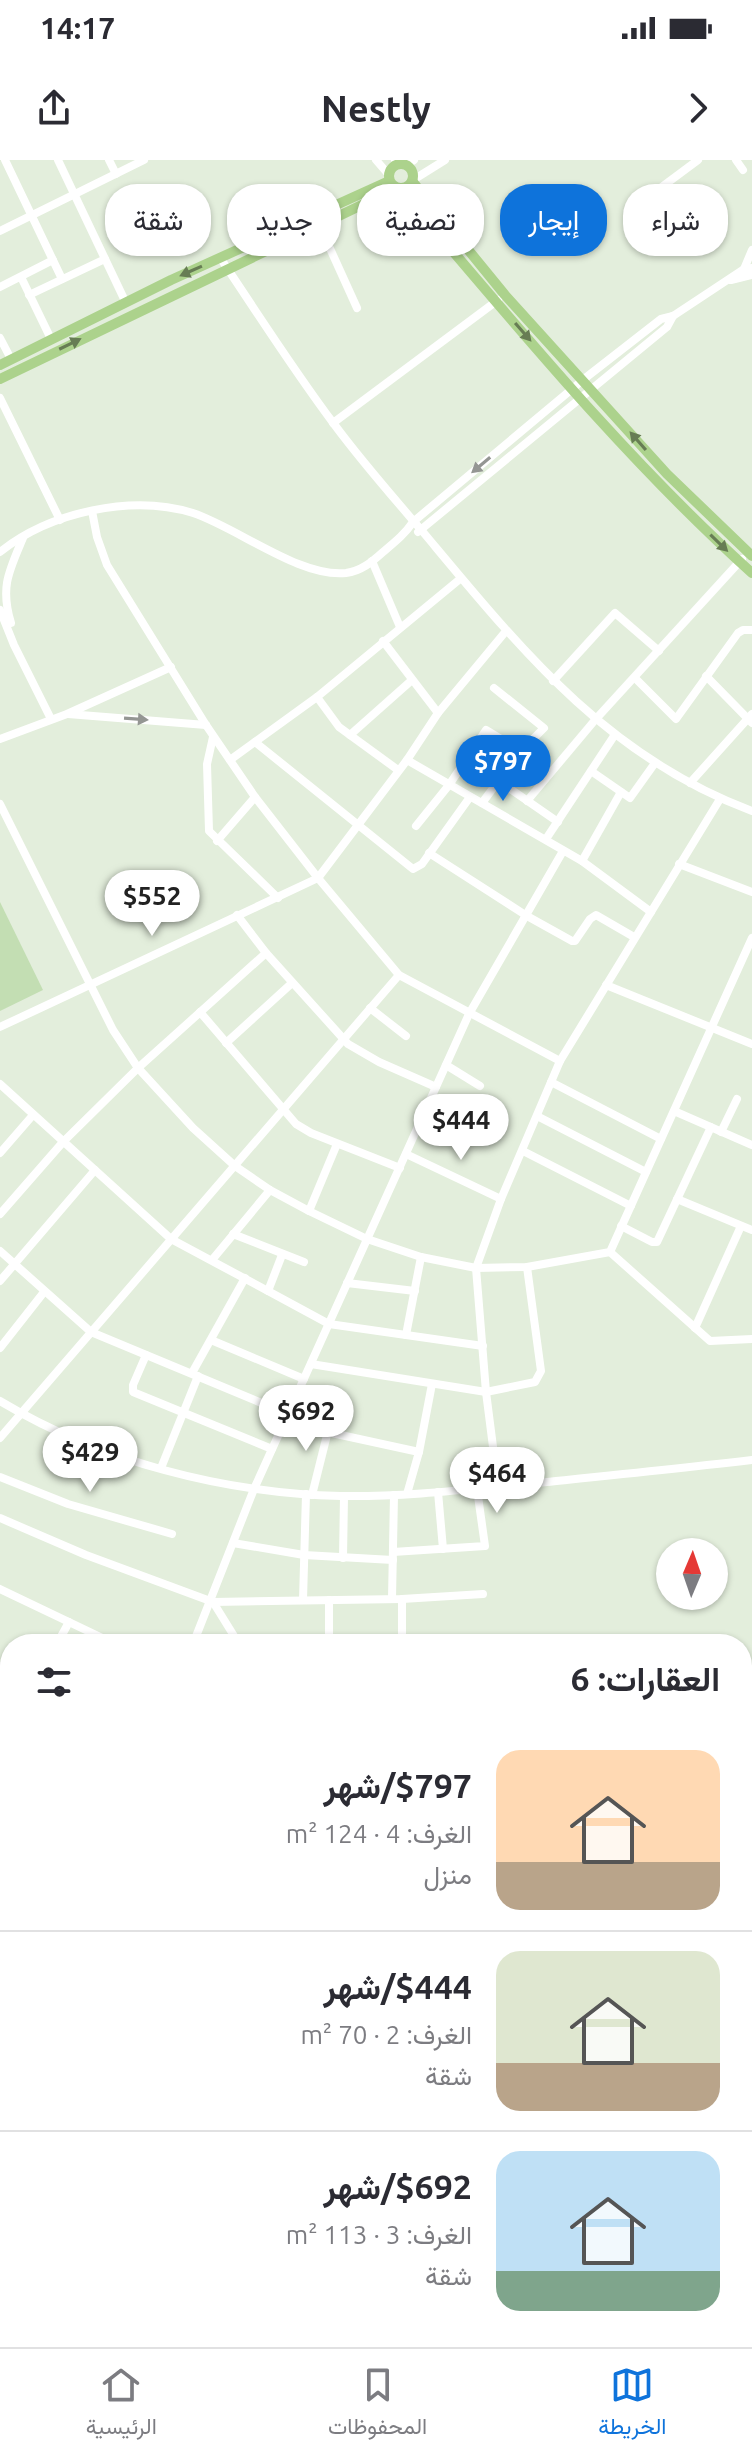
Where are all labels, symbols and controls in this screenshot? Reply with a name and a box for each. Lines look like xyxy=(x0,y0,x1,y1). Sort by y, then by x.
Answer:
text: 14:17 xyxy=(40,11,115,45)
icon: share xyxy=(32,86,76,130)
icon: forward xyxy=(676,86,720,130)
text: Nestly xyxy=(321,88,431,129)
chip: شقة xyxy=(105,184,211,256)
chip: جديد xyxy=(227,184,341,256)
chip: تصفية xyxy=(357,184,484,256)
chip: إيجار xyxy=(500,184,607,256)
chip: شراء xyxy=(623,184,728,256)
one-way arrow xyxy=(179,265,203,278)
one-way arrow xyxy=(514,322,531,342)
one-way arrow xyxy=(58,337,82,351)
one-way arrow xyxy=(629,432,647,451)
one-way arrow xyxy=(471,456,491,473)
one-way arrow xyxy=(709,533,728,551)
one-way arrow xyxy=(124,713,149,726)
pin: $797 xyxy=(456,735,550,803)
text: $797 xyxy=(474,746,532,775)
pin: $552 xyxy=(105,870,199,938)
text: $552 xyxy=(123,881,181,910)
pin: $444 xyxy=(414,1094,508,1162)
text: $444 xyxy=(432,1105,490,1134)
pin: $692 xyxy=(259,1385,353,1453)
text: $692 xyxy=(277,1396,335,1425)
pin: $429 xyxy=(43,1426,137,1494)
text: $429 xyxy=(61,1437,119,1466)
pin: $464 xyxy=(450,1447,544,1515)
text: $464 xyxy=(468,1458,526,1487)
north arrow xyxy=(656,1538,728,1610)
map controls xyxy=(656,1538,728,1610)
text: العقارات: 6 xyxy=(570,1659,720,1697)
icon: filters xyxy=(32,1660,76,1704)
text: $797/شهر xyxy=(323,1766,472,1804)
icon: home xyxy=(560,1782,656,1878)
text: الغرف: 4 · 124 m² xyxy=(286,1819,472,1848)
text: منزل xyxy=(423,1860,472,1889)
text: $444/شهر xyxy=(323,1967,472,2005)
icon: home xyxy=(560,1983,656,2079)
text: الغرف: 2 · 70 m² xyxy=(300,2020,472,2049)
text: شقة xyxy=(425,2061,472,2090)
text: $692/شهر xyxy=(323,2167,472,2205)
icon: home xyxy=(560,2183,656,2279)
text: الغرف: 3 · 113 m² xyxy=(286,2220,472,2249)
text: شقة xyxy=(425,2261,472,2290)
tab: الرئيسية xyxy=(86,2363,157,2446)
tab: المحفوظات xyxy=(328,2363,427,2446)
tab: الخريطة xyxy=(598,2363,666,2446)

